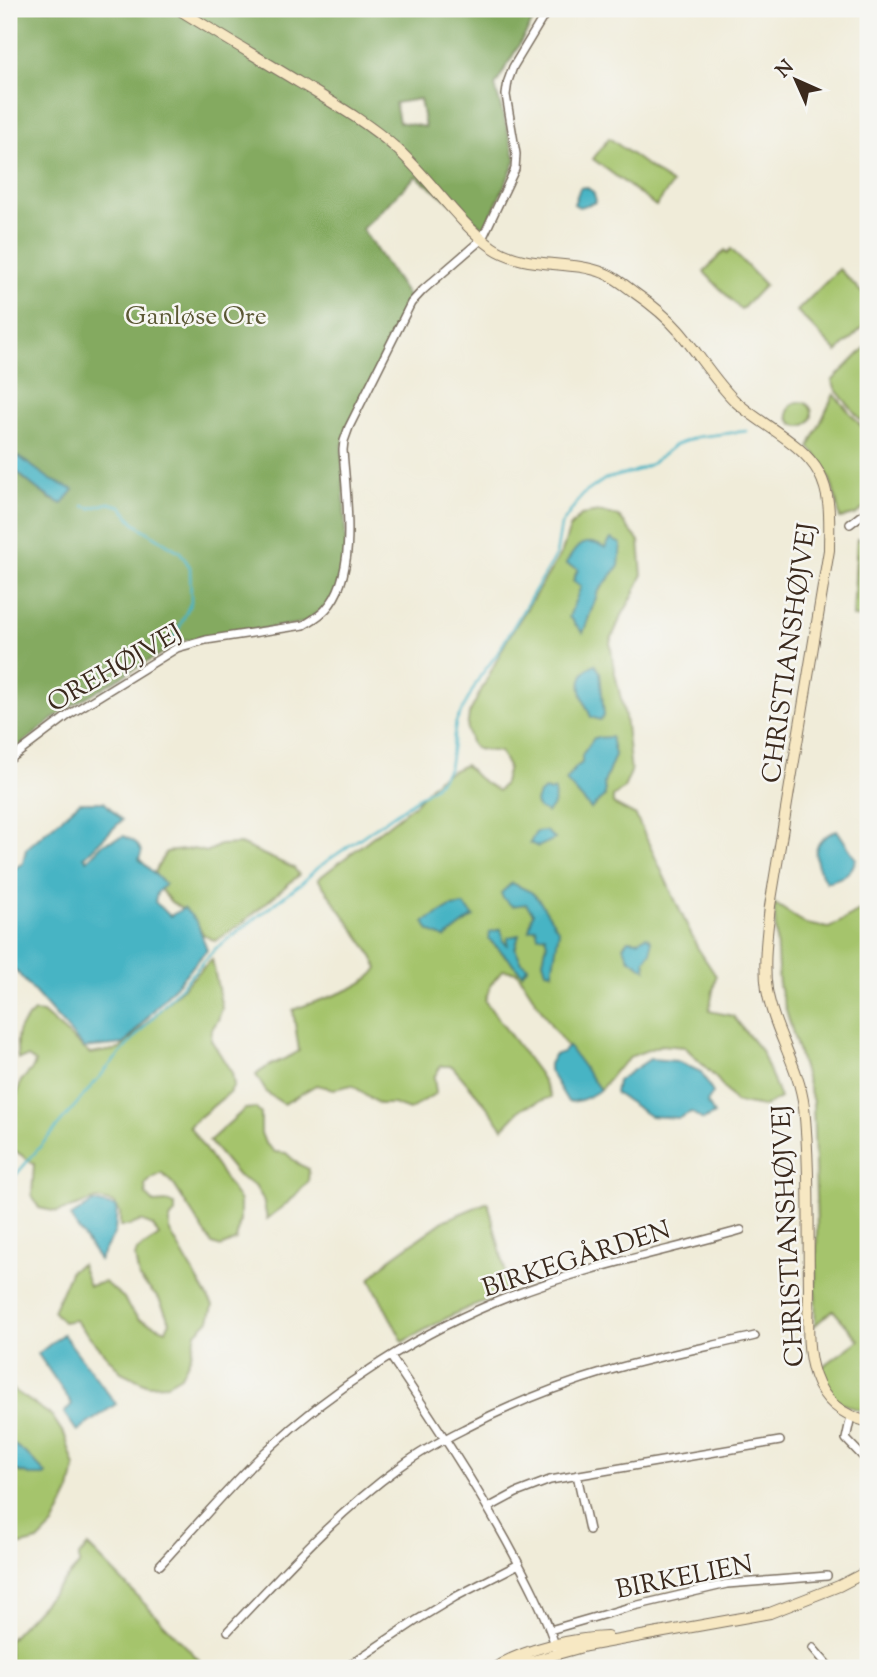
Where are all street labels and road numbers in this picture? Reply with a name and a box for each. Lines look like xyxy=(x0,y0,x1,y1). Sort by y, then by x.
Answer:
street label: CHRISTIANSHØJVEJ xyxy=(754,521,827,786)
street label: OREHØJVEJ xyxy=(41,615,190,723)
street label: CHRISTIANSHØJVEJ xyxy=(764,1104,815,1368)
street label: BIRKEGÅRDEN xyxy=(478,1212,676,1308)
street label: BIRKELIEN xyxy=(613,1547,756,1610)

